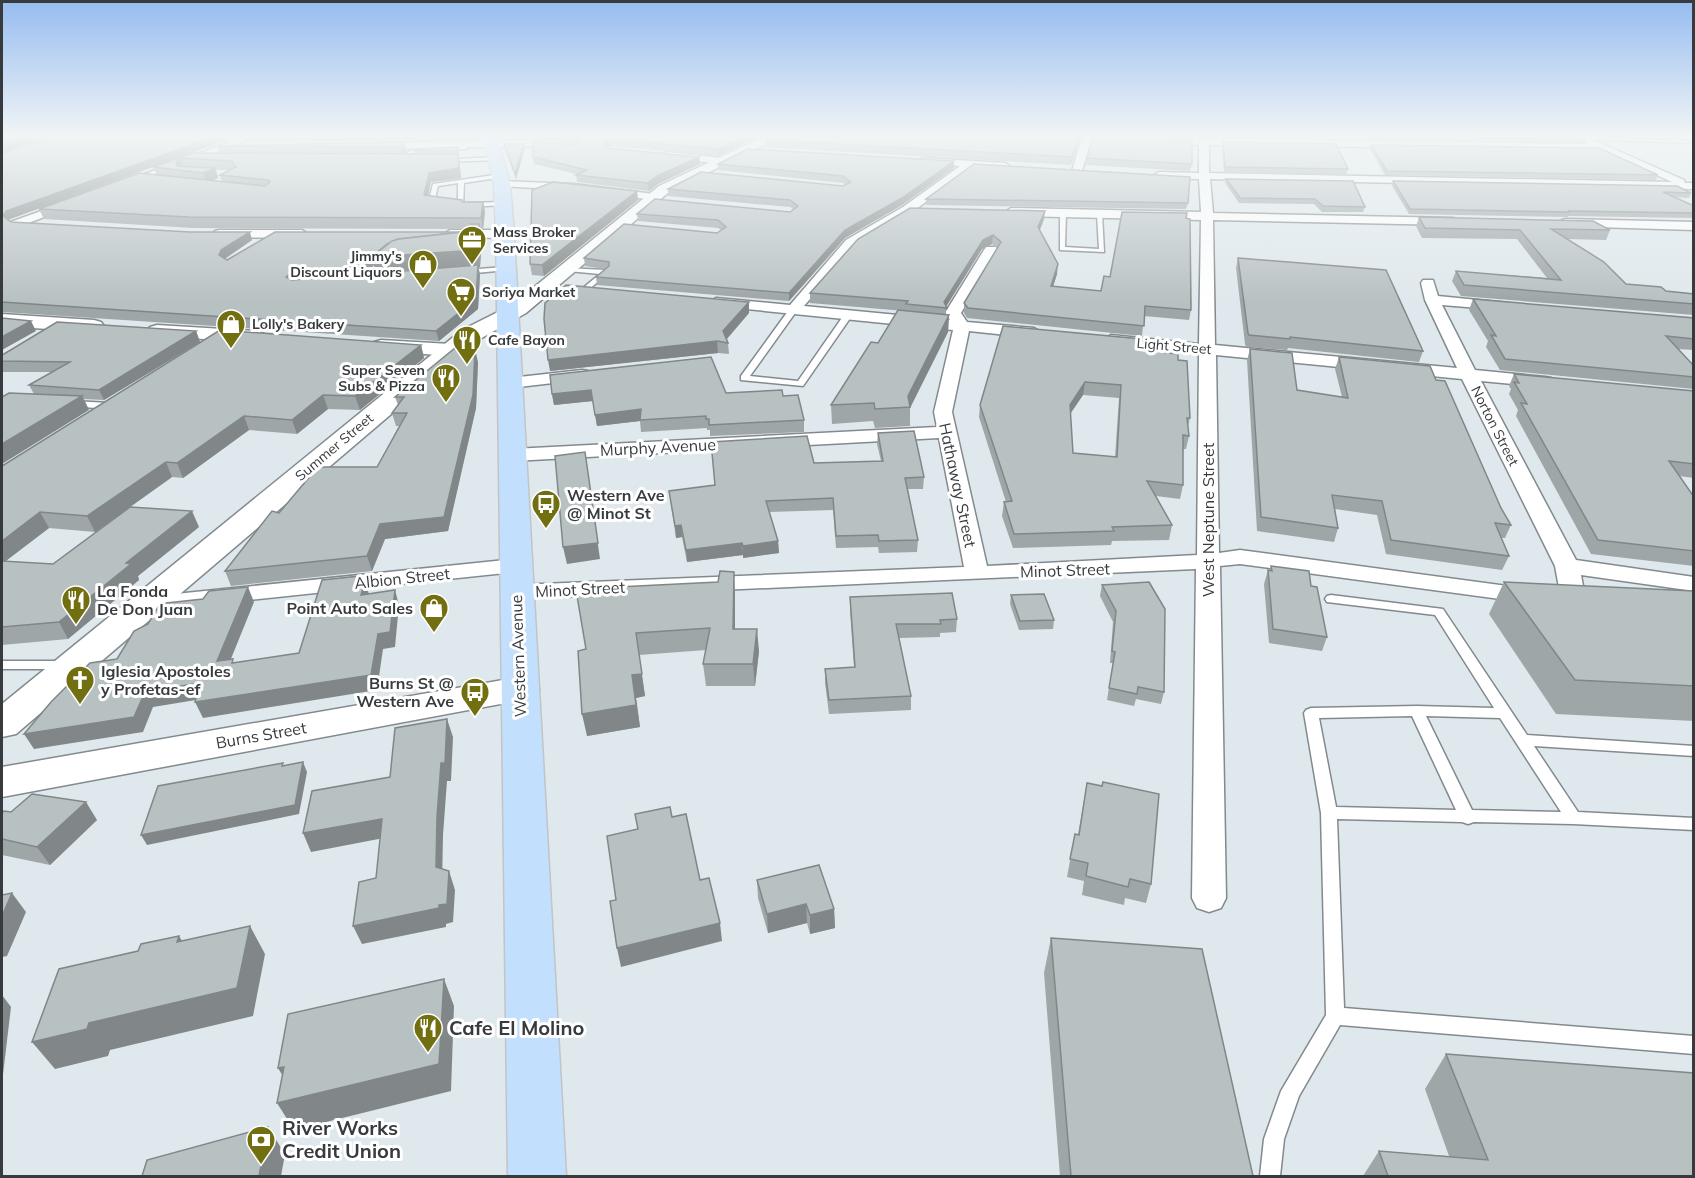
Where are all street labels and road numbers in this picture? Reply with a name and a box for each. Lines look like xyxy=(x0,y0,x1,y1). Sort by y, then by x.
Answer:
street label: Light Street xyxy=(1136,334,1212,358)
street label: Norton Street xyxy=(1467,383,1523,469)
street label: Summer Street xyxy=(291,409,377,485)
street label: Hathaway Street xyxy=(935,421,981,549)
street label: Murphy Avenue xyxy=(600,434,716,460)
street label: West Neptune Street xyxy=(1198,442,1218,597)
street label: Minot Street xyxy=(1020,558,1111,582)
street label: Albion Street xyxy=(353,563,451,593)
street label: Minot Street xyxy=(535,577,626,601)
street label: Western Avenue xyxy=(506,594,530,718)
street label: Burns Street xyxy=(214,717,308,753)

